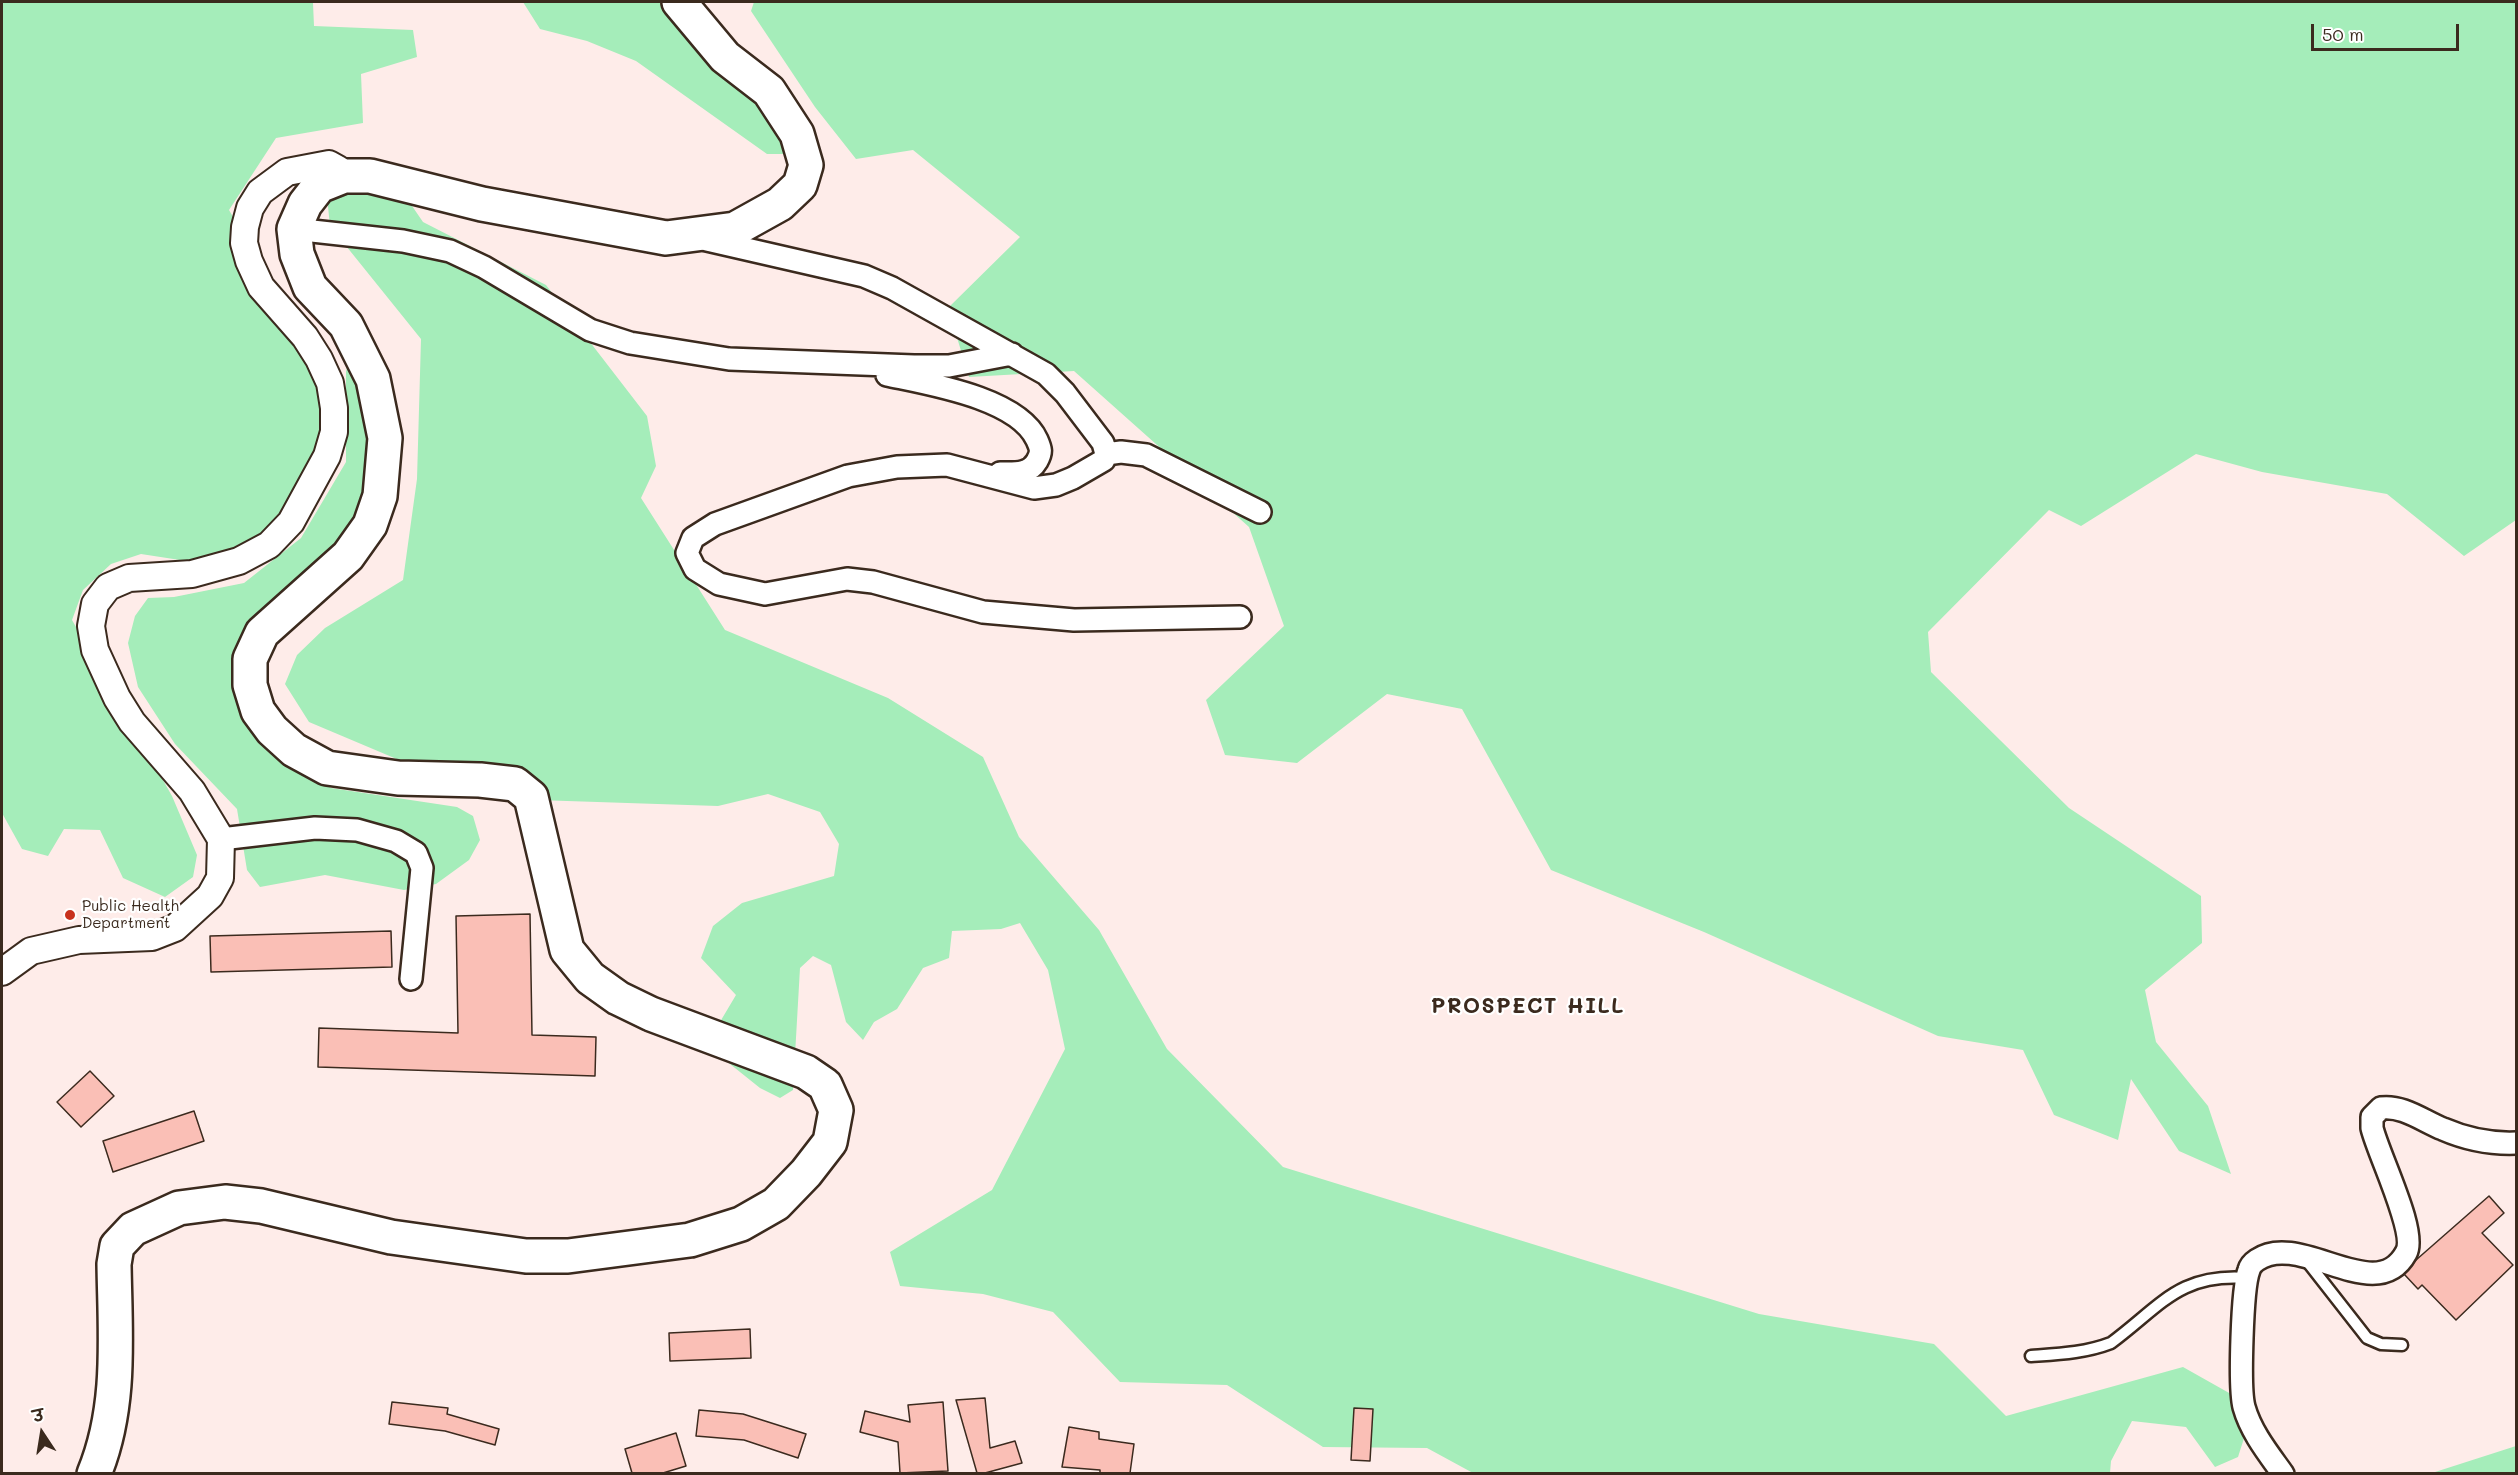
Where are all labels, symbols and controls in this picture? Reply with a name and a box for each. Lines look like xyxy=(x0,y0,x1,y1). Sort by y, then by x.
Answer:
scale bar xyxy=(2314,12,2462,50)
text: 50 m xyxy=(2322,22,2364,46)
place label: Public Health Department xyxy=(82,897,179,932)
marker: Public Health Department xyxy=(63,908,77,922)
district label: PROSPECT HILL xyxy=(1431,994,1625,1020)
north arrow xyxy=(12,1403,72,1463)
text: उ xyxy=(31,1404,46,1426)

